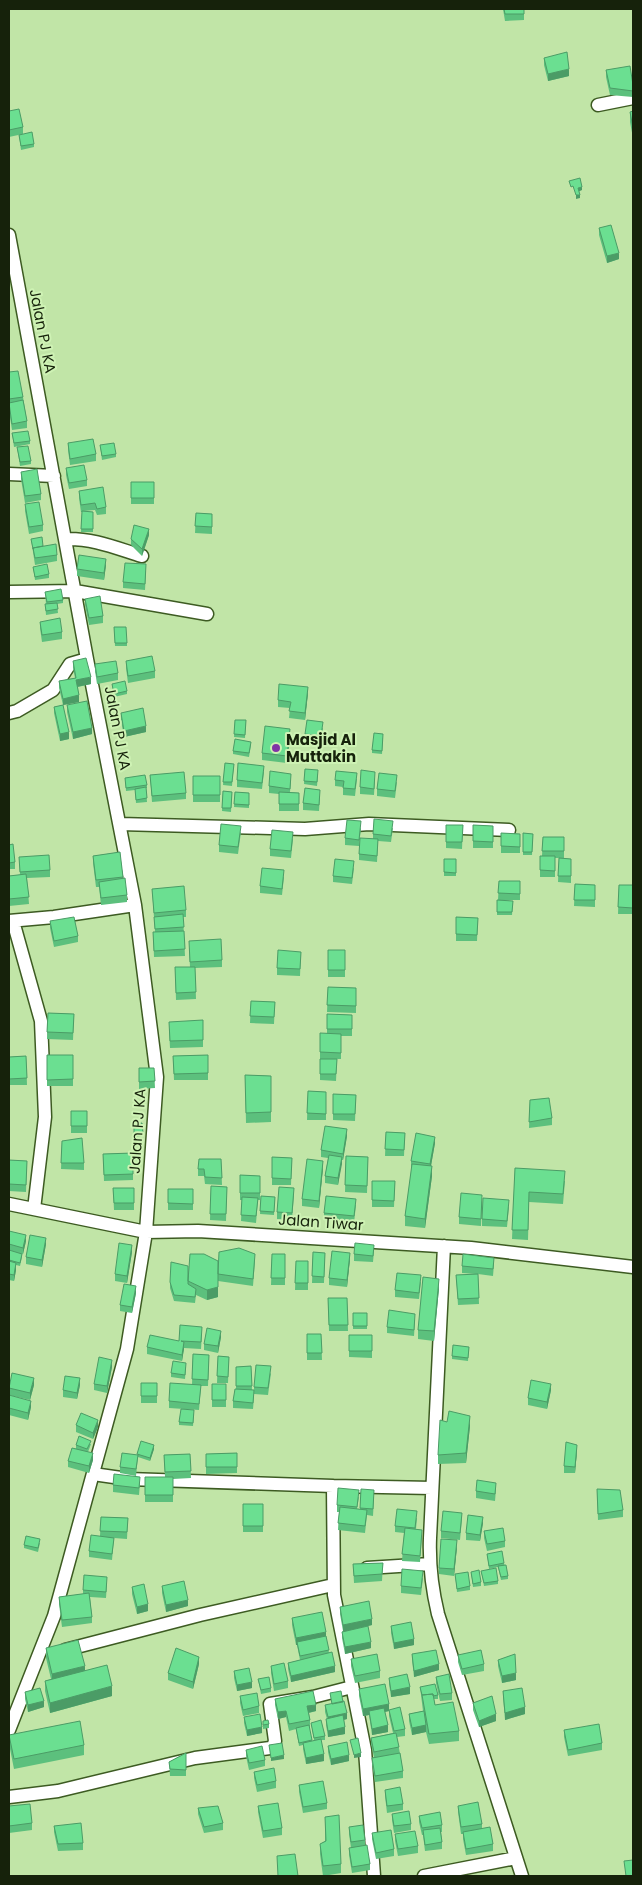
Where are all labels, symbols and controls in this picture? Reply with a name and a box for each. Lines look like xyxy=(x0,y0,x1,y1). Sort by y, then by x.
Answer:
street label: Jalan PJ KA xyxy=(25,287,61,375)
street label: Jalan PJ KA xyxy=(100,684,136,772)
place label: Masjid Al Muttakin xyxy=(286,729,356,767)
marker: Masjid Al Muttakin xyxy=(270,742,282,754)
street label: Jalan PJ KA xyxy=(124,1088,150,1174)
street label: Jalan Tiwar xyxy=(278,1209,365,1235)

